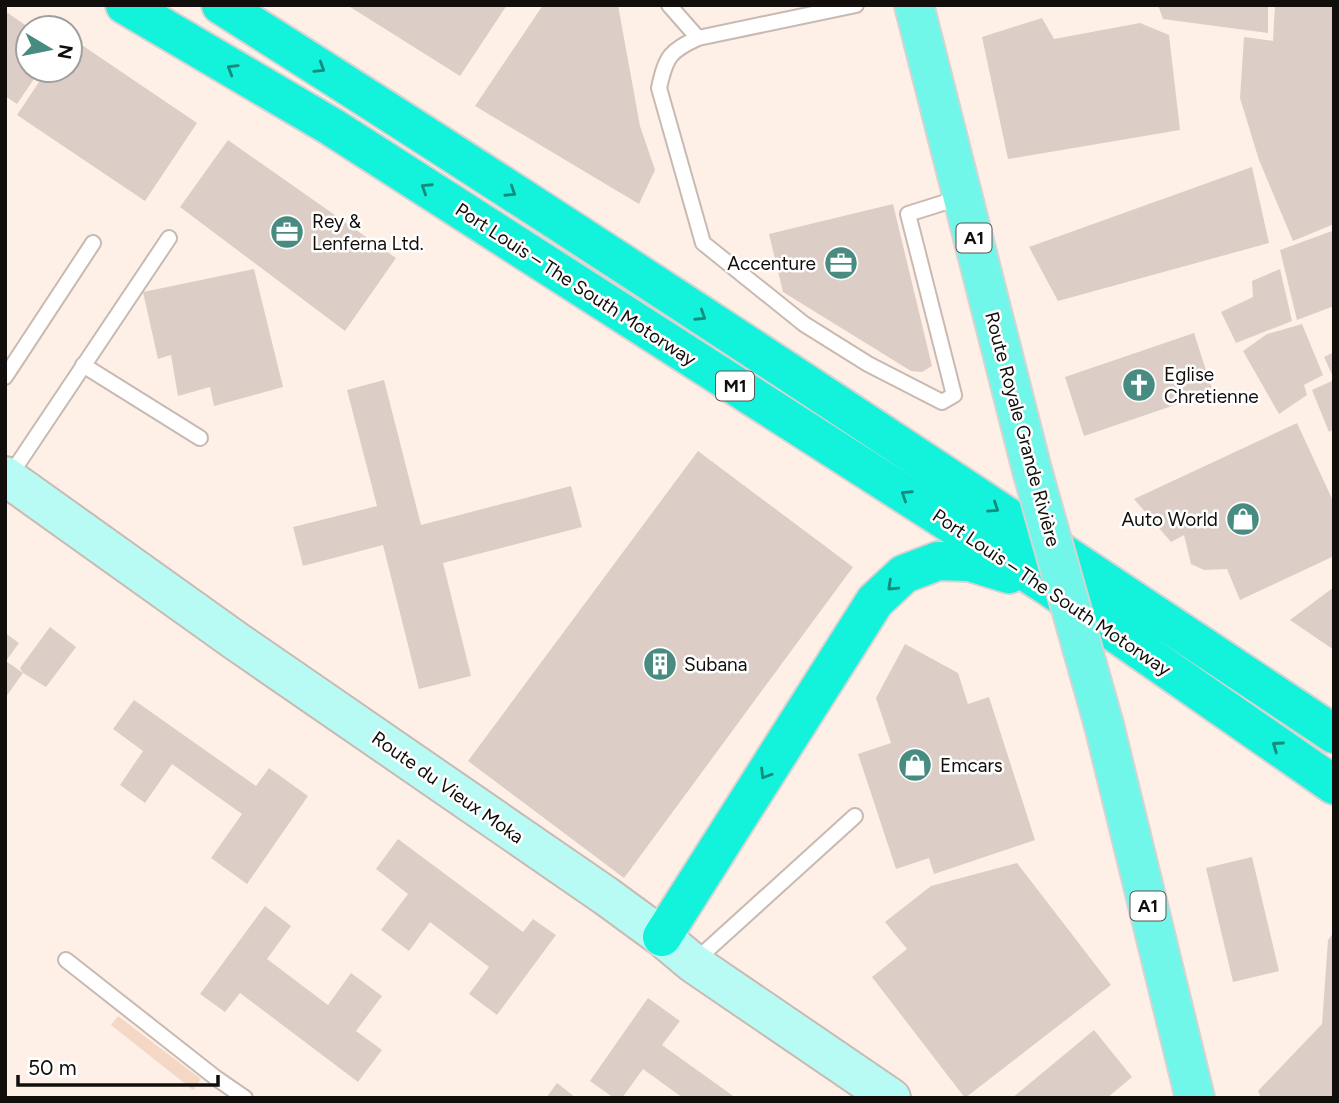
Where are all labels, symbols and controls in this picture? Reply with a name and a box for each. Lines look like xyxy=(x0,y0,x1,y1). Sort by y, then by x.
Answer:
north arrow xyxy=(14,14,84,84)
text: N xyxy=(53,43,78,61)
one-way arrow xyxy=(312,59,325,72)
one-way arrow xyxy=(227,64,240,77)
one-way arrow xyxy=(421,183,434,196)
one-way arrow xyxy=(503,183,516,196)
street label: Port Louis – The South Motorway xyxy=(451,198,700,371)
place label: Rey & Lenferna Ltd. xyxy=(312,210,424,255)
office icon: Rey & Lenferna Ltd. xyxy=(268,213,306,251)
road number: A1 xyxy=(956,224,992,252)
office icon: Accenture xyxy=(822,244,860,282)
place label: Accenture xyxy=(727,252,816,275)
one-way arrow xyxy=(693,308,706,320)
street label: Route Royale Grande Rivière xyxy=(980,309,1065,549)
place label: Eglise Chretienne xyxy=(1164,363,1259,408)
church icon: Eglise Chretienne xyxy=(1120,366,1158,404)
road number: M1 xyxy=(716,372,754,400)
one-way arrow xyxy=(901,491,914,504)
one-way arrow xyxy=(986,500,999,512)
shop icon: Auto World xyxy=(1224,500,1262,538)
street label: Port Louis – The South Motorway xyxy=(928,504,1175,681)
place label: Auto World xyxy=(1121,508,1218,531)
one-way arrow xyxy=(887,577,900,590)
building icon: Subana xyxy=(641,645,679,683)
place label: Subana xyxy=(684,653,747,676)
street label: Route du Vieux Moka xyxy=(367,726,528,849)
one-way arrow xyxy=(1272,742,1285,754)
shop icon: Emcars xyxy=(896,746,934,784)
place label: Emcars xyxy=(940,754,1003,777)
one-way arrow xyxy=(761,766,774,779)
road number: A1 xyxy=(1130,891,1166,920)
scale bar xyxy=(18,1044,217,1088)
text: 50 m xyxy=(28,1055,77,1080)

